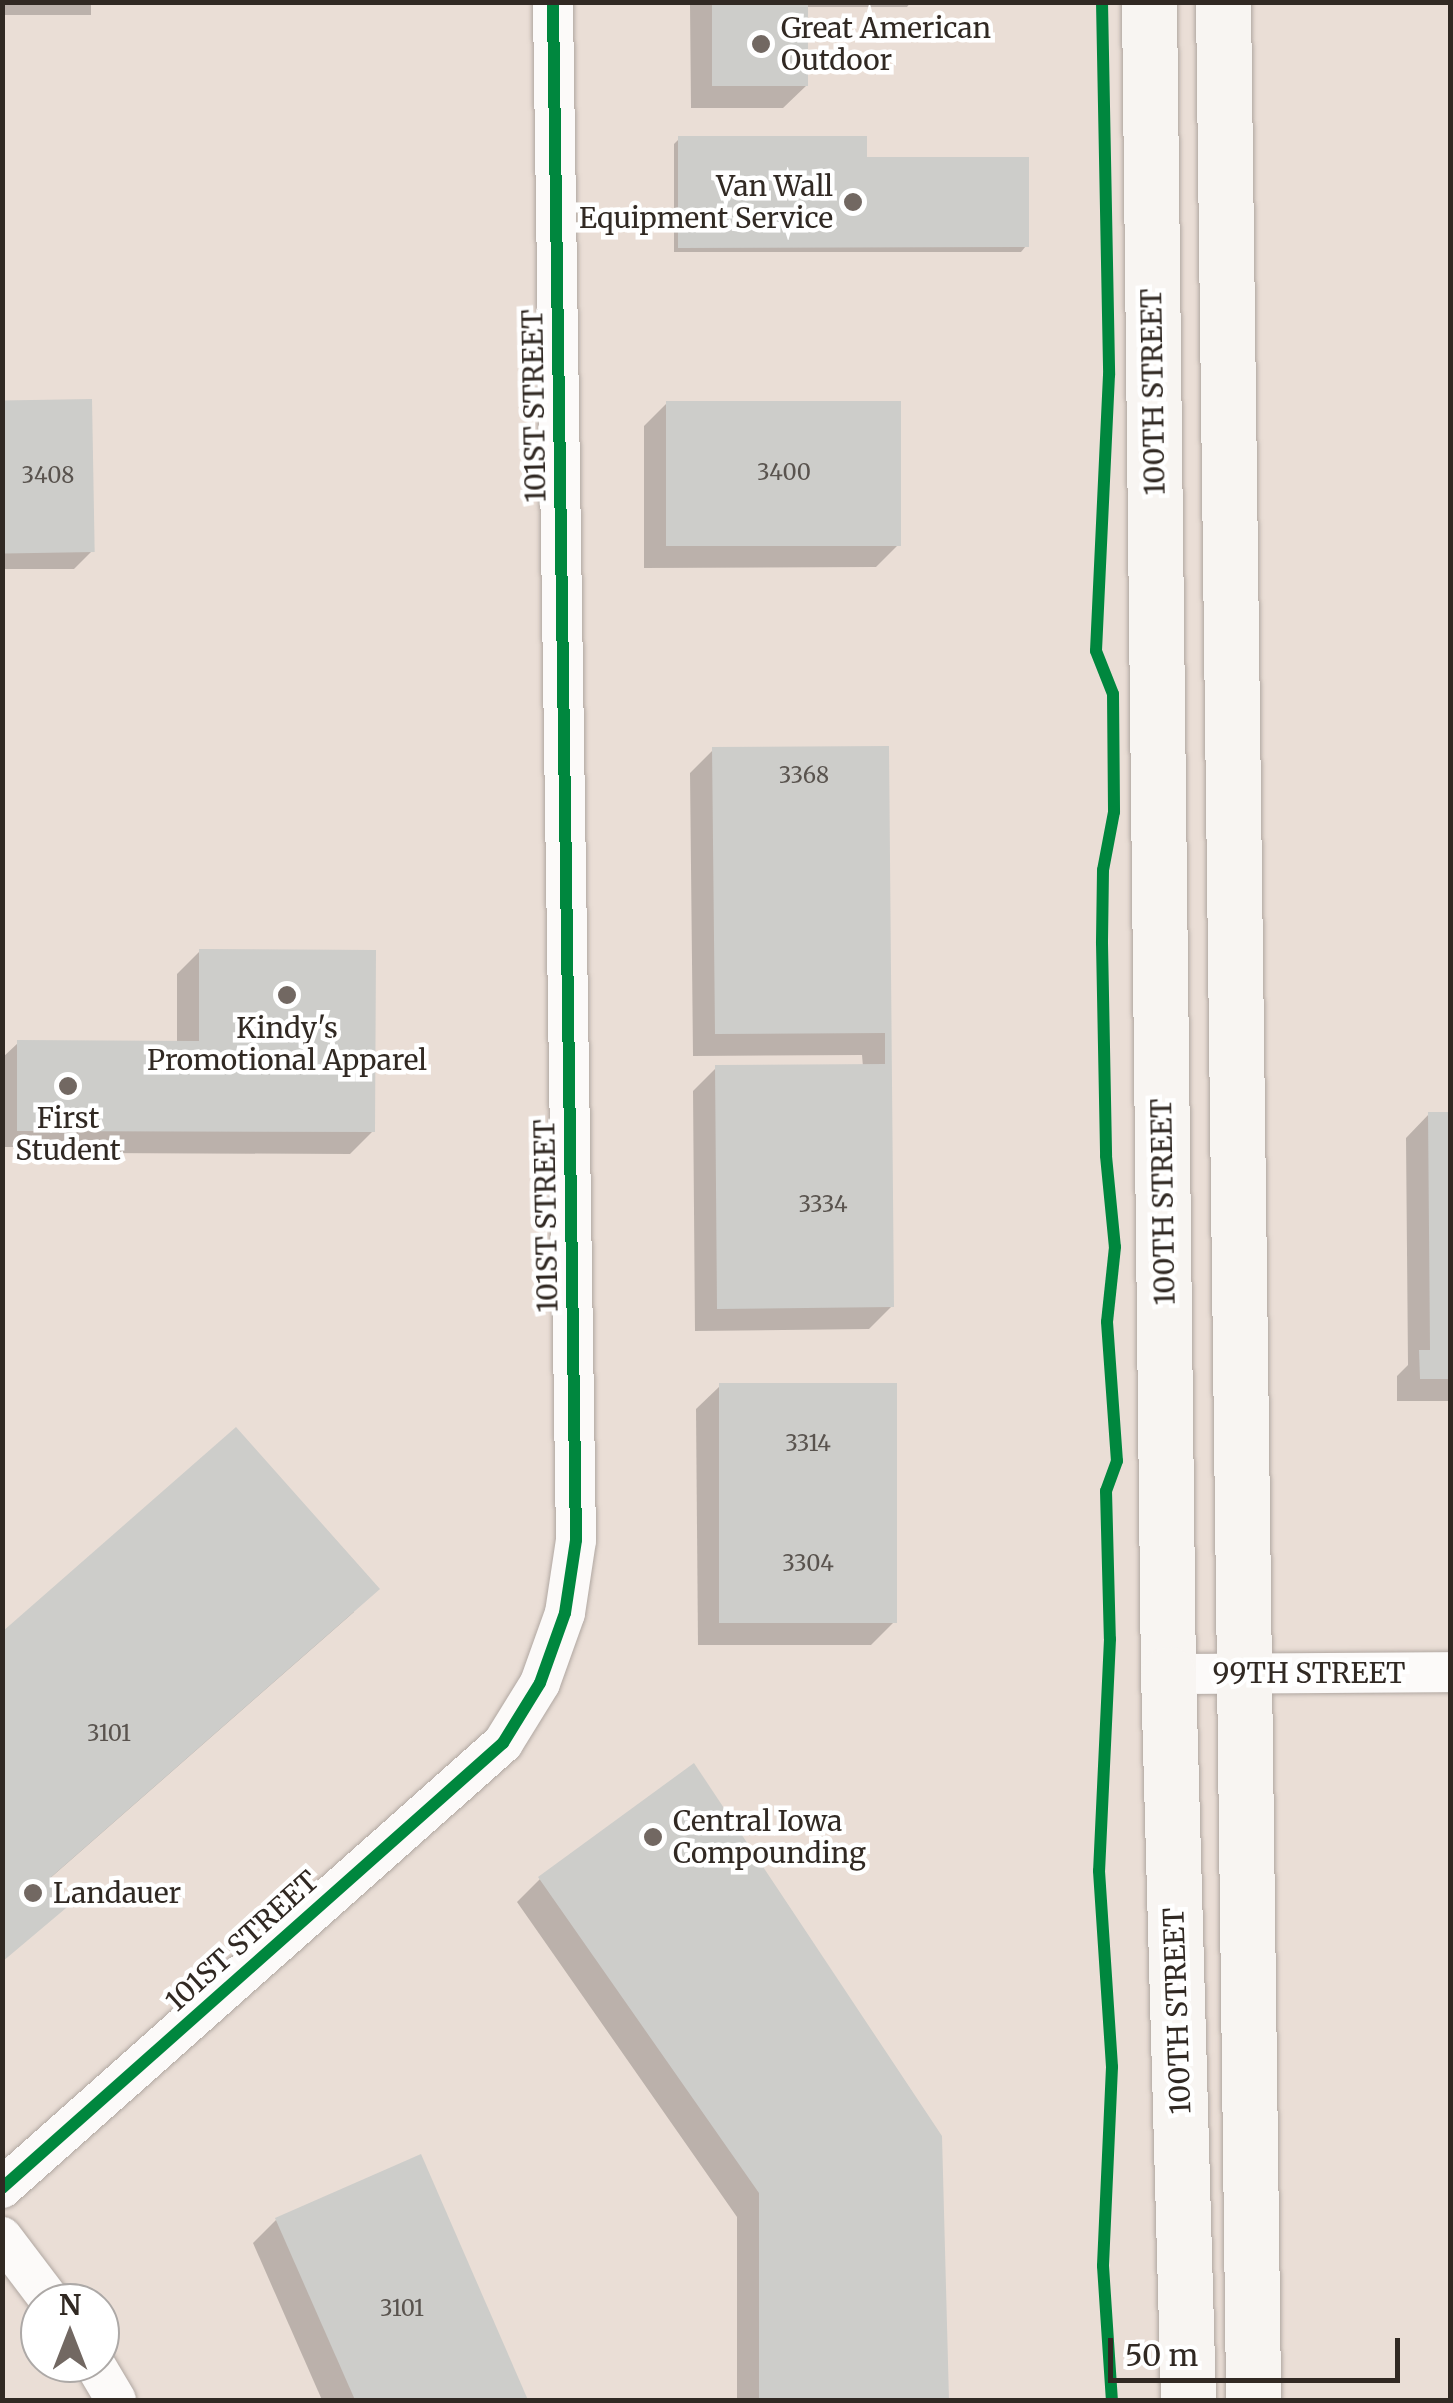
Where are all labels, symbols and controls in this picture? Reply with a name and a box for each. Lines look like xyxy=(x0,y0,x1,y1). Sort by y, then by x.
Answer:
place label: Great American Outdoor xyxy=(781,11,991,77)
marker: Great American Outdoor xyxy=(750,33,772,55)
place label: Van Wall Equipment Service xyxy=(579,169,833,235)
marker: Van Wall Equipment Service xyxy=(842,191,864,213)
street label: 100TH STREET xyxy=(1134,288,1172,496)
street label: 101ST STREET xyxy=(516,309,552,503)
house number: 3400 xyxy=(757,460,811,486)
house number: 3408 xyxy=(22,463,74,489)
house number: 3368 xyxy=(779,763,829,789)
marker: Kindy's Promotional Apparel xyxy=(276,984,298,1006)
place label: Kindy's Promotional Apparel xyxy=(147,1011,427,1077)
marker: First Student xyxy=(57,1075,79,1097)
street label: 100TH STREET xyxy=(1144,1098,1182,1306)
place label: First Student xyxy=(15,1101,121,1167)
street label: 101ST STREET xyxy=(528,1119,564,1313)
house number: 3334 xyxy=(798,1192,848,1218)
house number: 3314 xyxy=(785,1431,831,1457)
house number: 3304 xyxy=(782,1551,834,1577)
street label: 99TH STREET xyxy=(1213,1656,1405,1690)
house number: 3101 xyxy=(87,1721,131,1747)
place label: Central Iowa Compounding xyxy=(673,1804,866,1870)
marker: Central Iowa Compounding xyxy=(642,1826,664,1848)
street label: 101ST STREET xyxy=(159,1864,325,2018)
place label: Landauer xyxy=(53,1876,181,1910)
marker: Landauer xyxy=(22,1882,44,1904)
street label: 100TH STREET xyxy=(1157,1907,1197,2115)
north arrow xyxy=(20,2283,120,2383)
text: N xyxy=(59,2287,81,2323)
house number: 3101 xyxy=(380,2296,424,2322)
scale bar xyxy=(1113,2318,1406,2380)
text: 50 m xyxy=(1125,2336,1198,2374)

